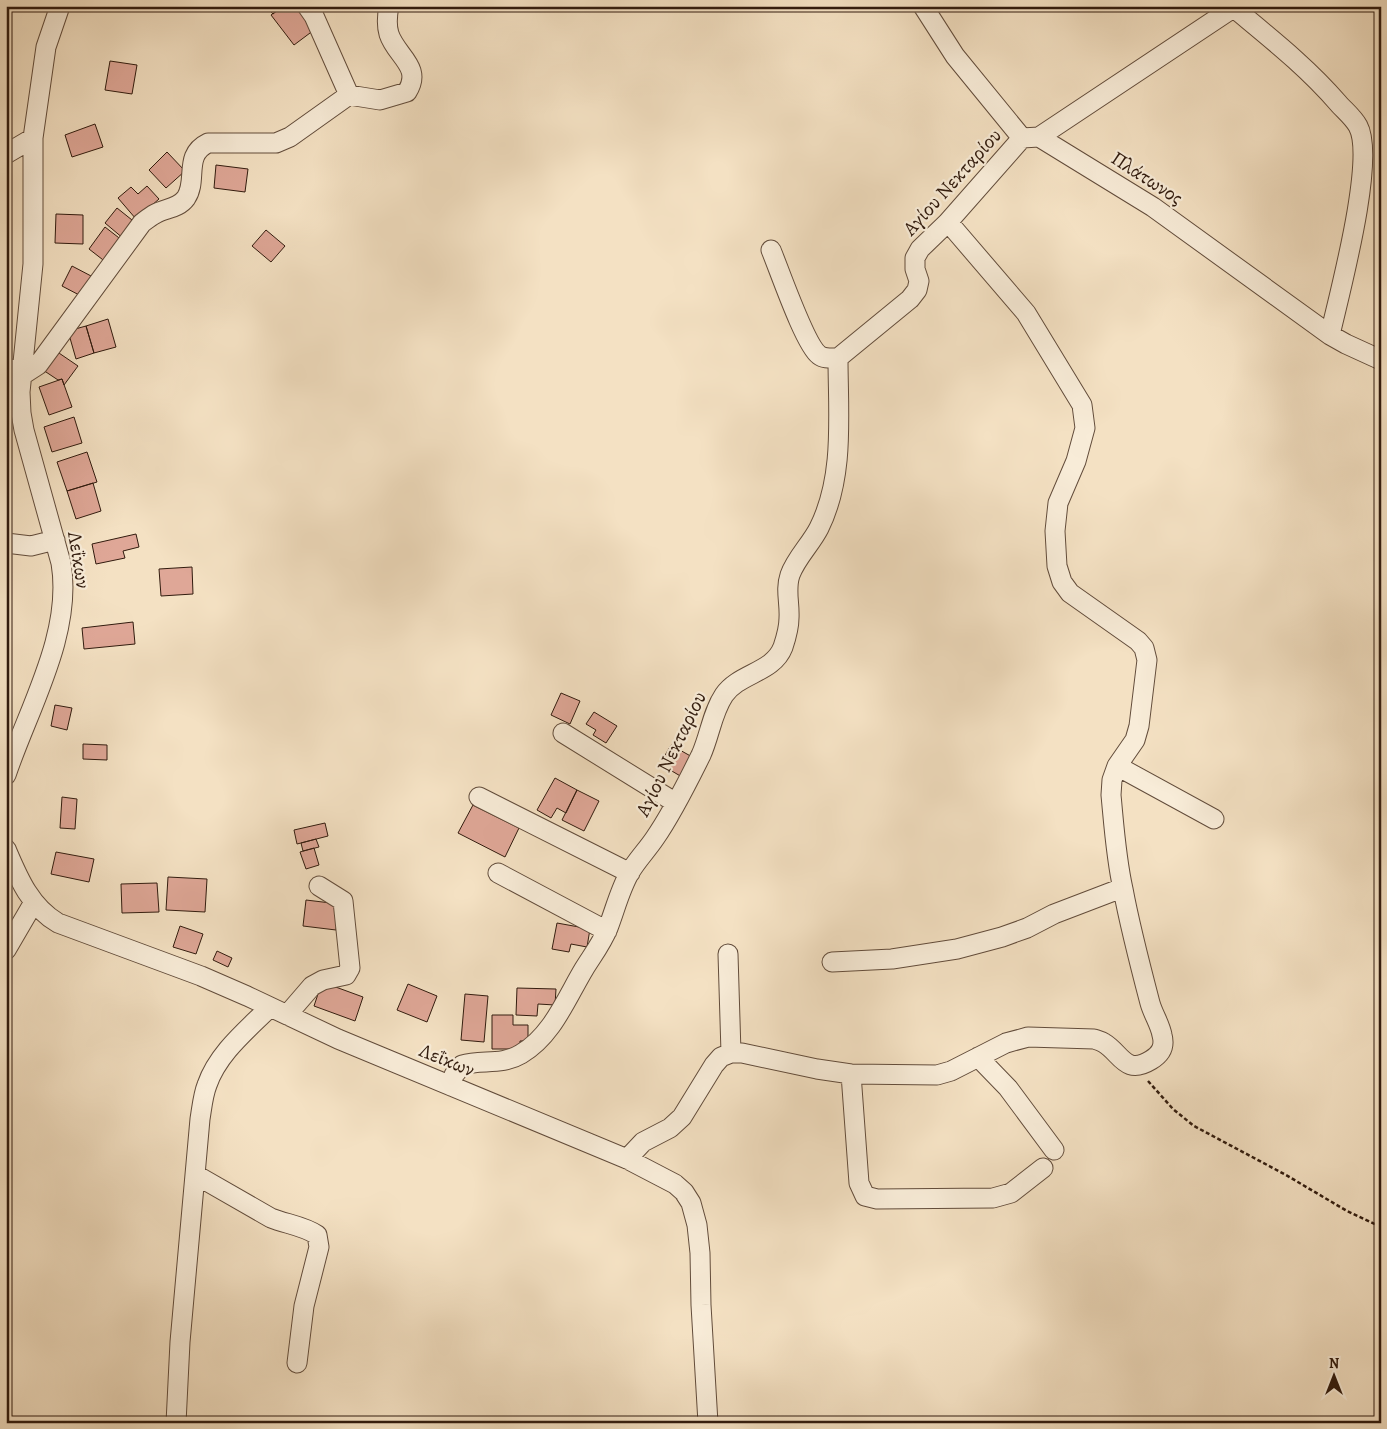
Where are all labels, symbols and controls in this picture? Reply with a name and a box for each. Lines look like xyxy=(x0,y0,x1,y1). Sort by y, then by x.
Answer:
street label: Αγίου Νεκταρίου xyxy=(896,123,1007,242)
street label: Πλάτωνος xyxy=(1106,145,1188,211)
street label: Λεΐκων xyxy=(61,529,97,590)
street label: Αγίου Νεκταρίου xyxy=(629,687,713,822)
street label: Λεΐκων xyxy=(414,1036,479,1083)
north arrow xyxy=(1310,1352,1360,1402)
text: N xyxy=(1329,1354,1339,1373)

